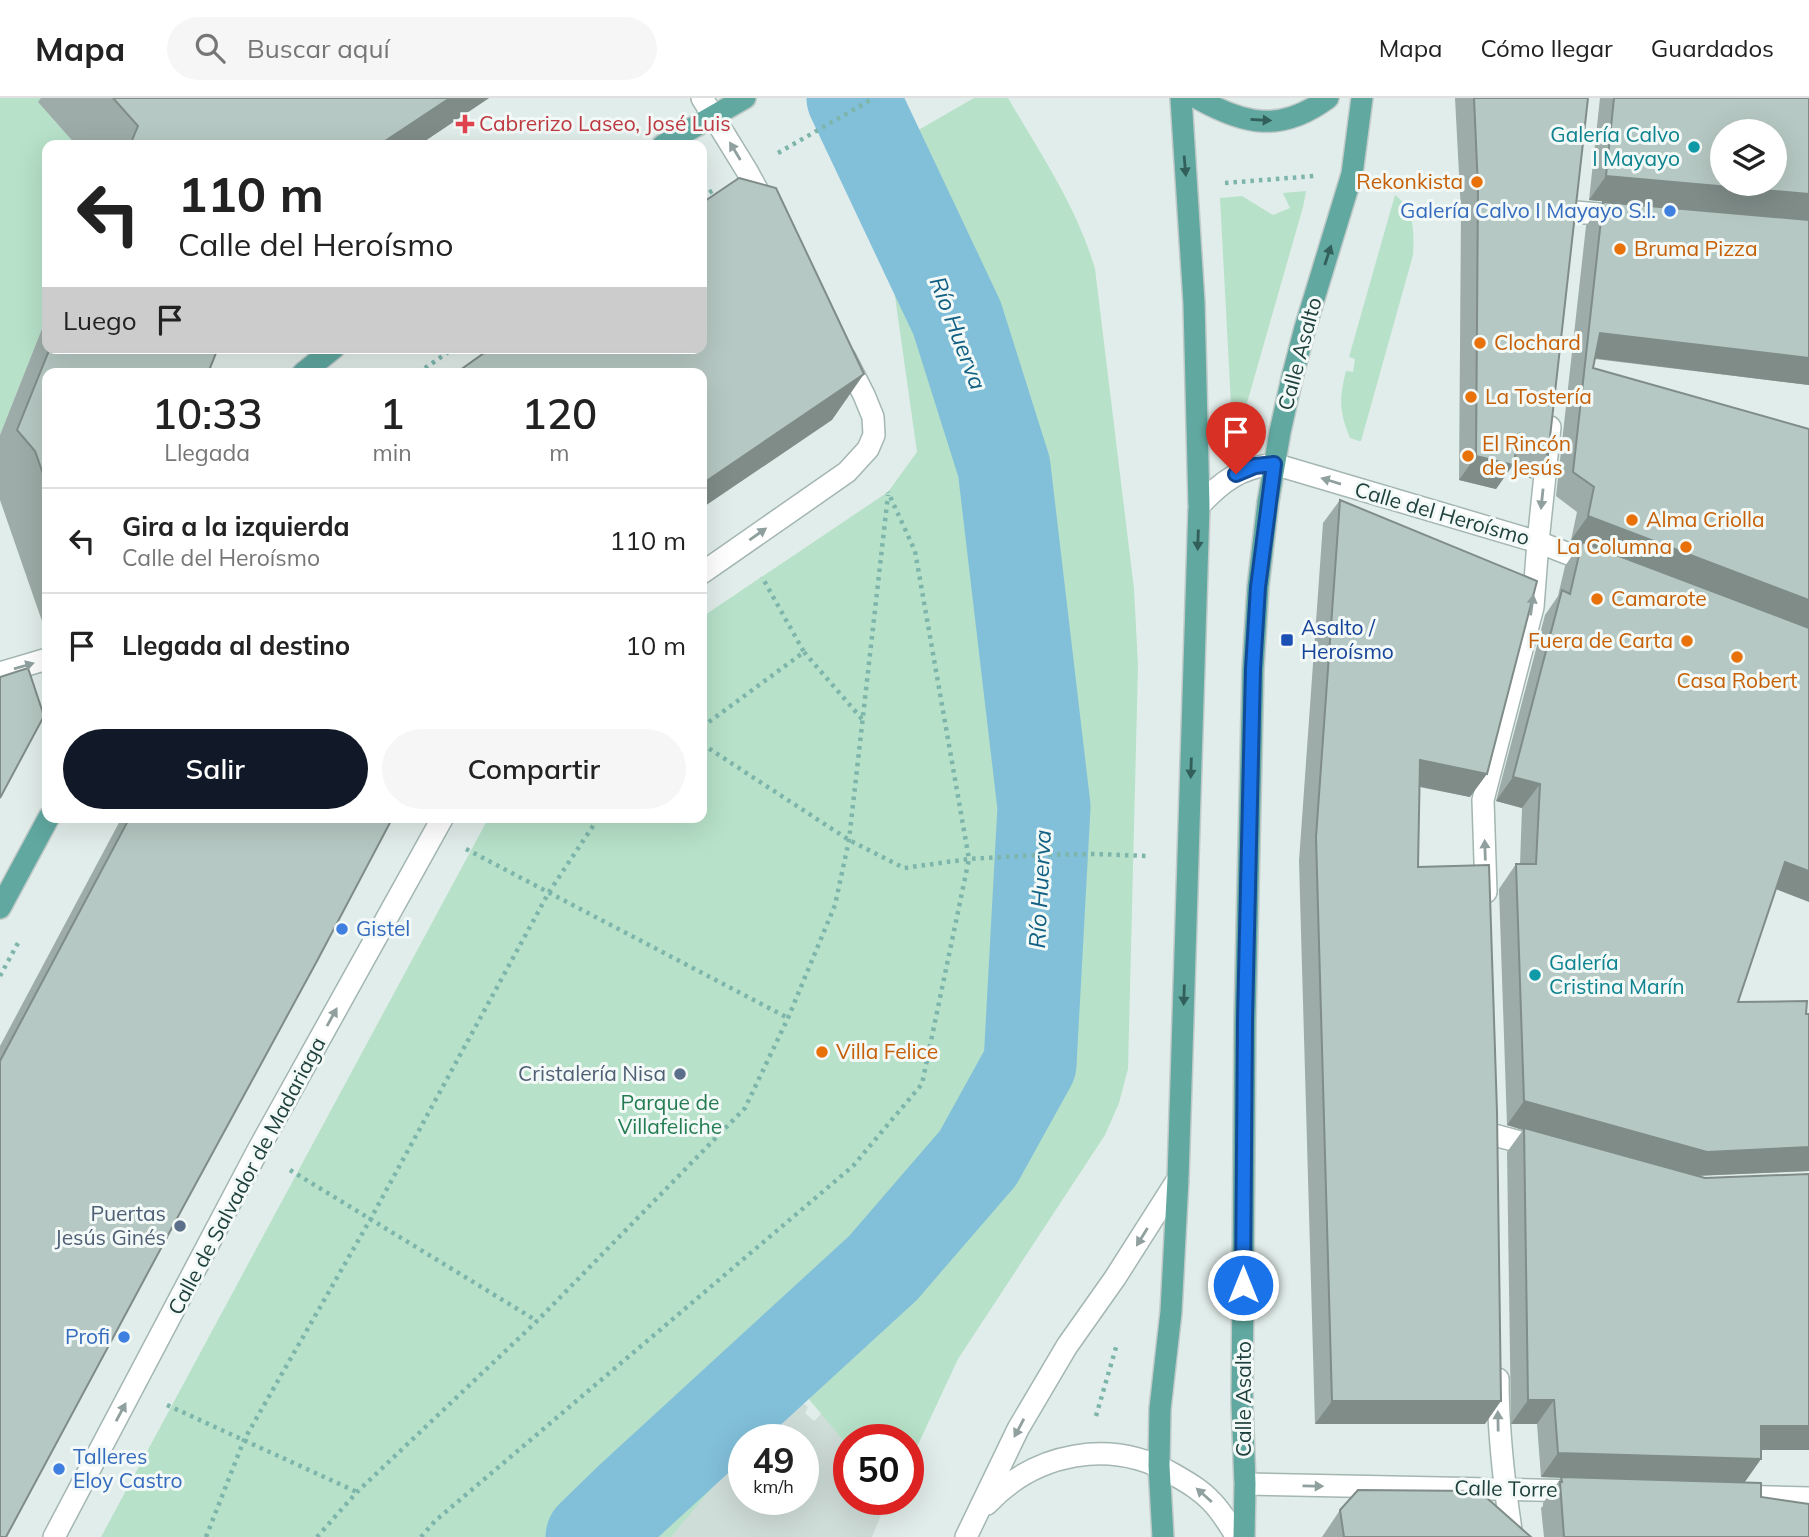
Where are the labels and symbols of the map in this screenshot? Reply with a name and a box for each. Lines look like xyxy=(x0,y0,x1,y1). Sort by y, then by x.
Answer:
place label: Cabrerizo Laseo, José Luis xyxy=(479,110,731,136)
one-way arrow xyxy=(1250,115,1272,126)
marker: Cabrerizo Laseo, José Luis xyxy=(457,116,473,132)
place label: Galería Calvo I Mayayo xyxy=(1550,121,1680,171)
marker: Galería Calvo I Mayayo xyxy=(1686,139,1702,155)
one-way arrow xyxy=(729,141,741,160)
one-way arrow xyxy=(1180,155,1191,177)
place label: Rekonkista xyxy=(1356,168,1463,194)
marker: Rekonkista xyxy=(1469,174,1485,190)
place label: Galería Calvo I Mayayo S.l. xyxy=(1400,197,1656,223)
marker: Galería Calvo I Mayayo S.l. xyxy=(1662,203,1678,219)
place label: Bruma Pizza xyxy=(1634,235,1758,261)
marker: Bruma Pizza xyxy=(1612,241,1628,257)
one-way arrow xyxy=(1323,245,1334,266)
water label: Río Huerva xyxy=(924,272,993,394)
street label: Calle Asalto xyxy=(1271,294,1327,413)
place label: Clochard xyxy=(1494,329,1581,355)
marker: Clochard xyxy=(1472,335,1488,351)
place label: La Tostería xyxy=(1485,383,1592,409)
marker: La Tostería xyxy=(1463,389,1479,405)
pin xyxy=(1206,402,1266,474)
place label: El Rincón de Jesús xyxy=(1482,430,1571,480)
marker: El Rincón de Jesús xyxy=(1460,448,1476,464)
one-way arrow xyxy=(1321,475,1342,485)
street label: Calle del Heroísmo xyxy=(1352,476,1533,550)
one-way arrow xyxy=(1537,489,1548,511)
place label: Alma Criolla xyxy=(1646,506,1765,532)
marker: Alma Criolla xyxy=(1624,512,1640,528)
one-way arrow xyxy=(749,527,767,541)
one-way arrow xyxy=(1192,529,1203,551)
place label: La Columna xyxy=(1556,533,1672,559)
marker: La Columna xyxy=(1678,539,1694,555)
place label: Camarote xyxy=(1611,585,1707,611)
marker: Camarote xyxy=(1589,591,1605,607)
one-way arrow xyxy=(1527,594,1538,616)
place label: Asalto / Heroísmo xyxy=(1301,614,1394,664)
place label: Fuera de Carta xyxy=(1528,627,1673,653)
marker: Asalto / Heroísmo xyxy=(1279,632,1295,648)
marker: Fuera de Carta xyxy=(1679,633,1695,649)
marker: Casa Robert xyxy=(1729,649,1745,665)
one-way arrow xyxy=(13,660,35,671)
place label: Casa Robert xyxy=(1677,667,1797,693)
one-way arrow xyxy=(1186,757,1197,779)
water label: Río Huerva xyxy=(1022,829,1057,949)
one-way arrow xyxy=(1479,839,1490,861)
place label: Gistel xyxy=(356,915,410,941)
marker: Gistel xyxy=(334,921,350,937)
place label: Galería Cristina Marín xyxy=(1549,949,1685,999)
marker: Galería Cristina Marín xyxy=(1527,967,1543,983)
one-way arrow xyxy=(1179,984,1190,1006)
one-way arrow xyxy=(326,1007,338,1026)
street label: Calle de Salvador de Madariaga xyxy=(162,1032,331,1319)
place label: Villa Felice xyxy=(836,1038,938,1064)
marker: Villa Felice xyxy=(814,1044,830,1060)
place label: Cristalería Nisa xyxy=(518,1060,666,1086)
marker: Cristalería Nisa xyxy=(672,1066,688,1082)
park label: Parque de Villafeliche xyxy=(618,1089,722,1139)
place label: Puertas Jesús Ginés xyxy=(55,1200,166,1250)
marker: Puertas Jesús Ginés xyxy=(172,1218,188,1234)
one-way arrow xyxy=(1135,1227,1148,1246)
position arrow xyxy=(1206,1248,1280,1322)
place label: Profi xyxy=(65,1323,110,1349)
marker: Profi xyxy=(116,1329,132,1345)
street label: Calle Asalto xyxy=(1230,1341,1256,1457)
one-way arrow xyxy=(115,1402,127,1422)
one-way arrow xyxy=(1493,1410,1504,1432)
one-way arrow xyxy=(1013,1419,1025,1438)
speed limit sign: 50 xyxy=(833,1424,924,1515)
place label: Talleres Eloy Castro xyxy=(73,1443,183,1493)
marker: Talleres Eloy Castro xyxy=(51,1461,67,1477)
street label: Calle Torre xyxy=(1454,1474,1558,1502)
one-way arrow xyxy=(1302,1480,1324,1492)
one-way arrow xyxy=(1195,1487,1213,1503)

